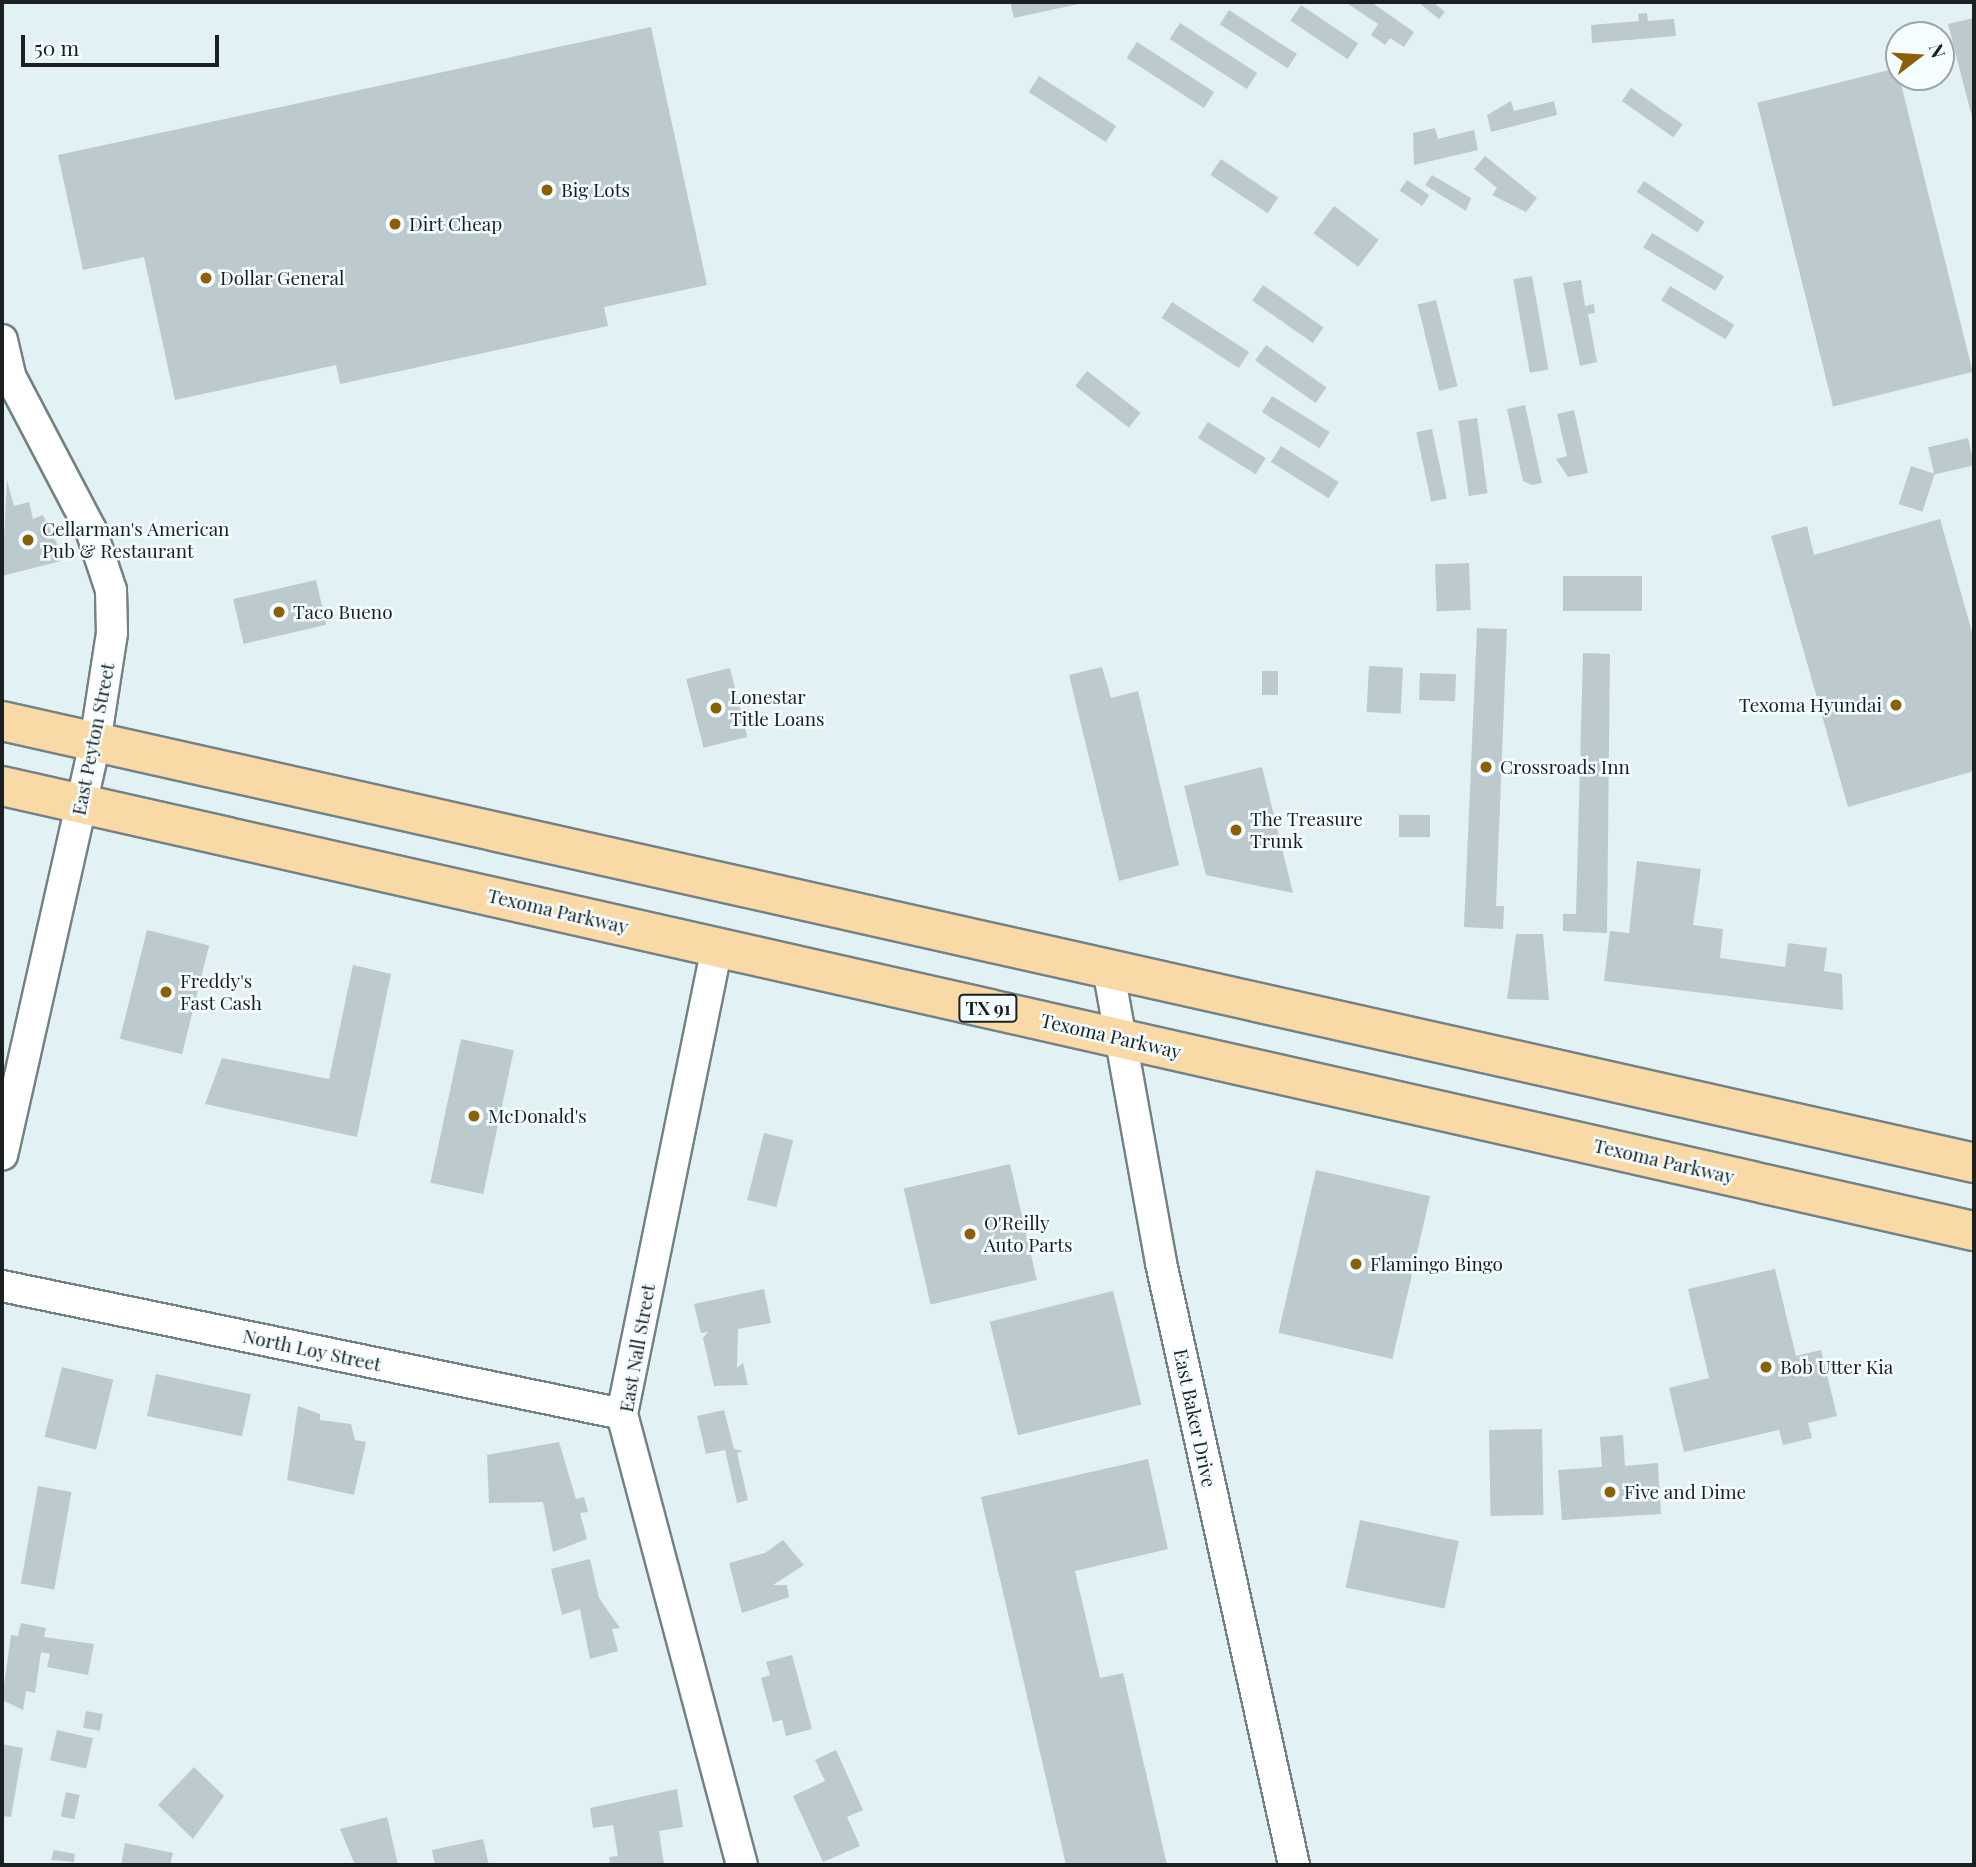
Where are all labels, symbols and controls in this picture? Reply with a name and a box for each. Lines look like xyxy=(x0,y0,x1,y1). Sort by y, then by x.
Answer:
scale bar xyxy=(24,21,222,65)
north arrow xyxy=(1885,21,1955,91)
text: 50 m xyxy=(34,33,79,61)
text: N xyxy=(1924,40,1953,61)
place label: Big Lots xyxy=(561,179,630,201)
marker: Big Lots xyxy=(539,182,555,198)
place label: Dirt Cheap xyxy=(409,213,503,235)
marker: Dirt Cheap xyxy=(387,216,403,232)
place label: Dollar General xyxy=(220,267,345,289)
marker: Dollar General xyxy=(198,270,214,286)
place label: Cellarman's American Pub & Restaurant xyxy=(42,518,230,562)
marker: Cellarman's American Pub & Restaurant xyxy=(20,532,36,548)
place label: Taco Bueno xyxy=(293,601,393,623)
marker: Taco Bueno xyxy=(271,604,287,620)
street label: East Peyton Street xyxy=(67,661,119,817)
place label: Lonestar Title Loans xyxy=(730,686,825,730)
place label: Texoma Hyundai xyxy=(1739,694,1882,716)
marker: Texoma Hyundai xyxy=(1888,697,1904,713)
marker: Lonestar Title Loans xyxy=(708,700,724,716)
place label: Crossroads Inn xyxy=(1500,756,1630,778)
marker: Crossroads Inn xyxy=(1478,759,1494,775)
place label: The Treasure Trunk xyxy=(1250,808,1363,852)
marker: The Treasure Trunk xyxy=(1228,822,1244,838)
street label: Texoma Parkway xyxy=(485,884,631,938)
place label: Freddy's Fast Cash xyxy=(180,970,262,1014)
marker: Freddy's Fast Cash xyxy=(158,984,174,1000)
road number: TX 91 xyxy=(956,993,1020,1023)
street label: Texoma Parkway xyxy=(1038,1009,1184,1063)
place label: McDonald's xyxy=(488,1105,587,1127)
marker: McDonald's xyxy=(466,1108,482,1124)
street label: Texoma Parkway xyxy=(1591,1134,1737,1188)
place label: O'Reilly Auto Parts xyxy=(984,1212,1072,1256)
marker: O'Reilly Auto Parts xyxy=(962,1226,978,1242)
place label: Flamingo Bingo xyxy=(1370,1253,1503,1275)
marker: Flamingo Bingo xyxy=(1348,1256,1364,1272)
street label: East Nall Street xyxy=(614,1282,660,1414)
street label: North Loy Street xyxy=(241,1324,383,1376)
street label: East Baker Drive xyxy=(1169,1346,1221,1490)
place label: Bob Utter Kia xyxy=(1780,1356,1894,1378)
marker: Bob Utter Kia xyxy=(1758,1359,1774,1375)
place label: Five and Dime xyxy=(1624,1481,1746,1503)
marker: Five and Dime xyxy=(1602,1484,1618,1500)

